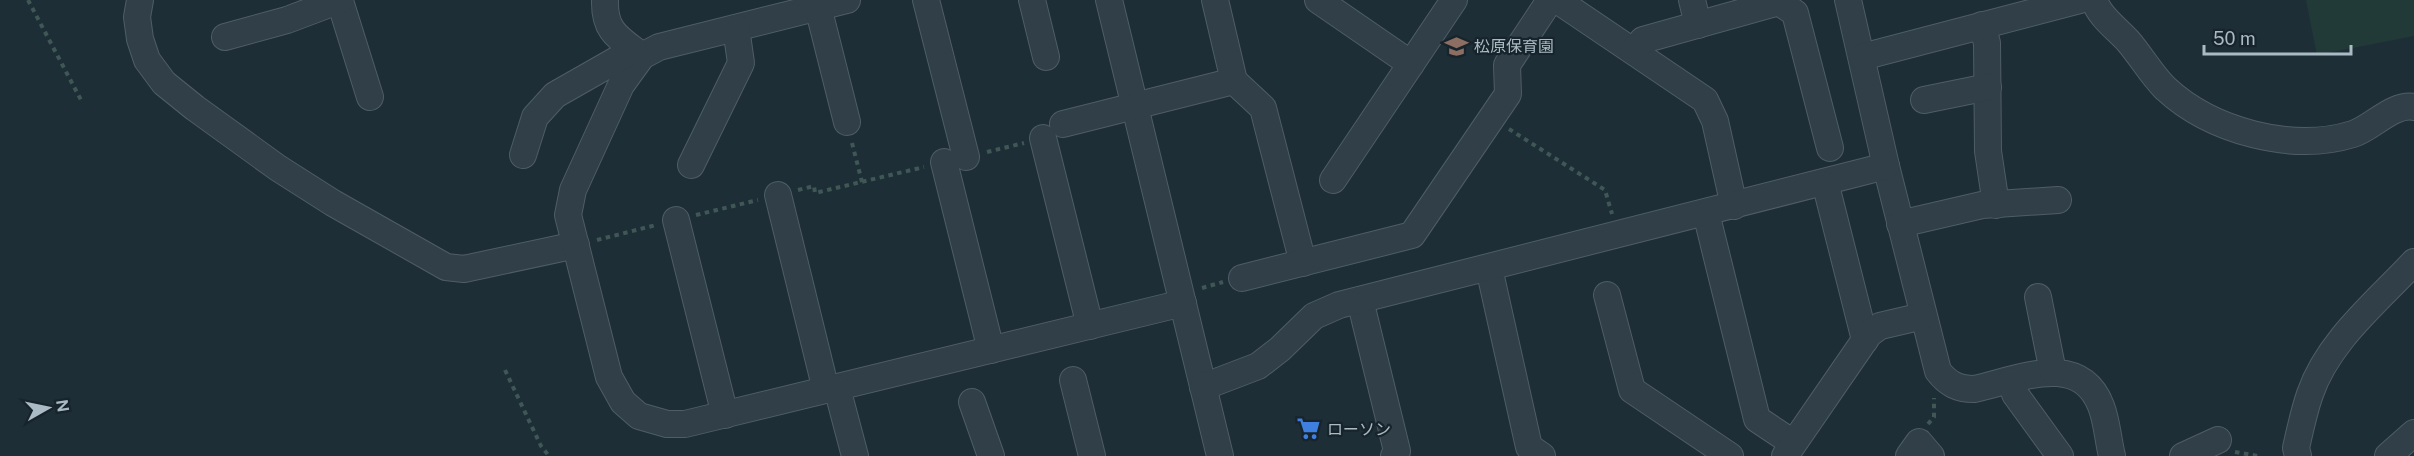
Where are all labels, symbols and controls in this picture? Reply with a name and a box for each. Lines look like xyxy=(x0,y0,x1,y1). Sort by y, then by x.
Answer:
scale bar xyxy=(2204,18,2351,56)
text: 50 m xyxy=(2213,28,2256,49)
school or university icon: 松原保育園 xyxy=(1443,33,1469,59)
place label: 松原保育園 xyxy=(1474,37,1554,56)
north arrow xyxy=(18,378,78,438)
text: N xyxy=(52,398,73,413)
supermarket icon: ローソン xyxy=(1296,416,1322,442)
place label: ローソン xyxy=(1327,420,1391,439)

